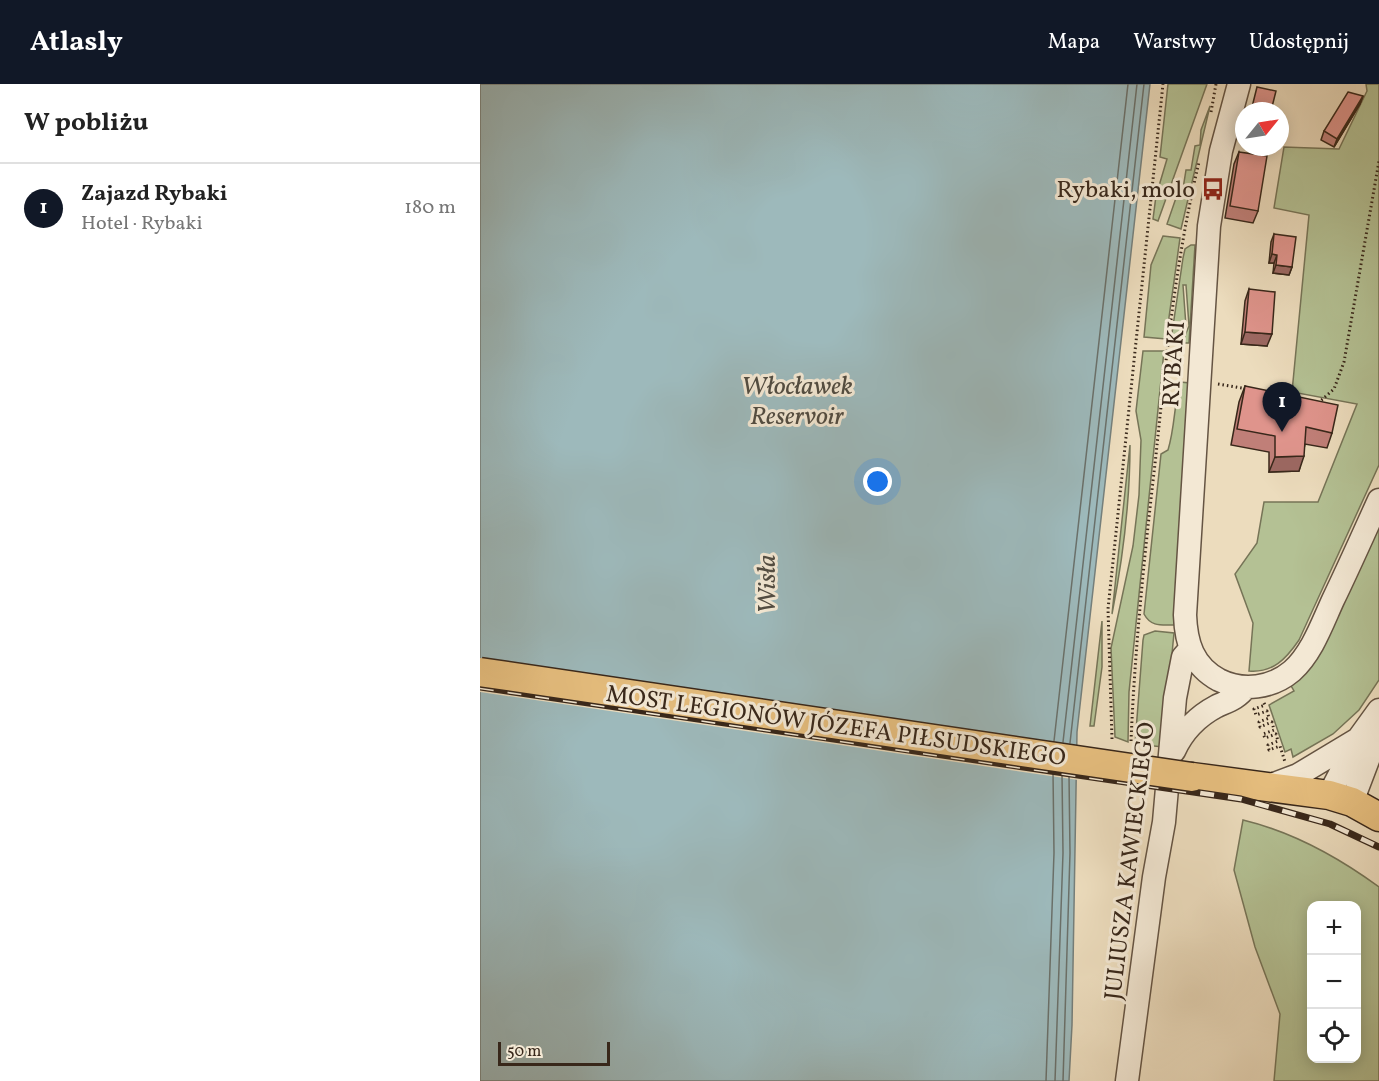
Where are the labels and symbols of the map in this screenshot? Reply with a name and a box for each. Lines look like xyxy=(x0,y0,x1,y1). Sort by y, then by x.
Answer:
north arrow xyxy=(1235,102,1289,156)
place label: Rybaki, molo xyxy=(1056,174,1195,208)
bus stop icon: Rybaki, molo xyxy=(1200,176,1226,202)
street label: RYBAKI xyxy=(1155,320,1195,408)
water label: Włocławek Reservoir xyxy=(741,369,853,435)
pin: 1 xyxy=(1262,382,1302,432)
your location xyxy=(863,467,892,496)
water label: Wisła xyxy=(750,554,786,614)
street label: MOST LEGIONÓW JÓZEFA PIŁSUDSKIEGO xyxy=(604,678,1068,776)
street label: JULIUSZA KAWIECKIEGO xyxy=(1097,720,1165,1002)
scale bar xyxy=(498,1039,610,1066)

